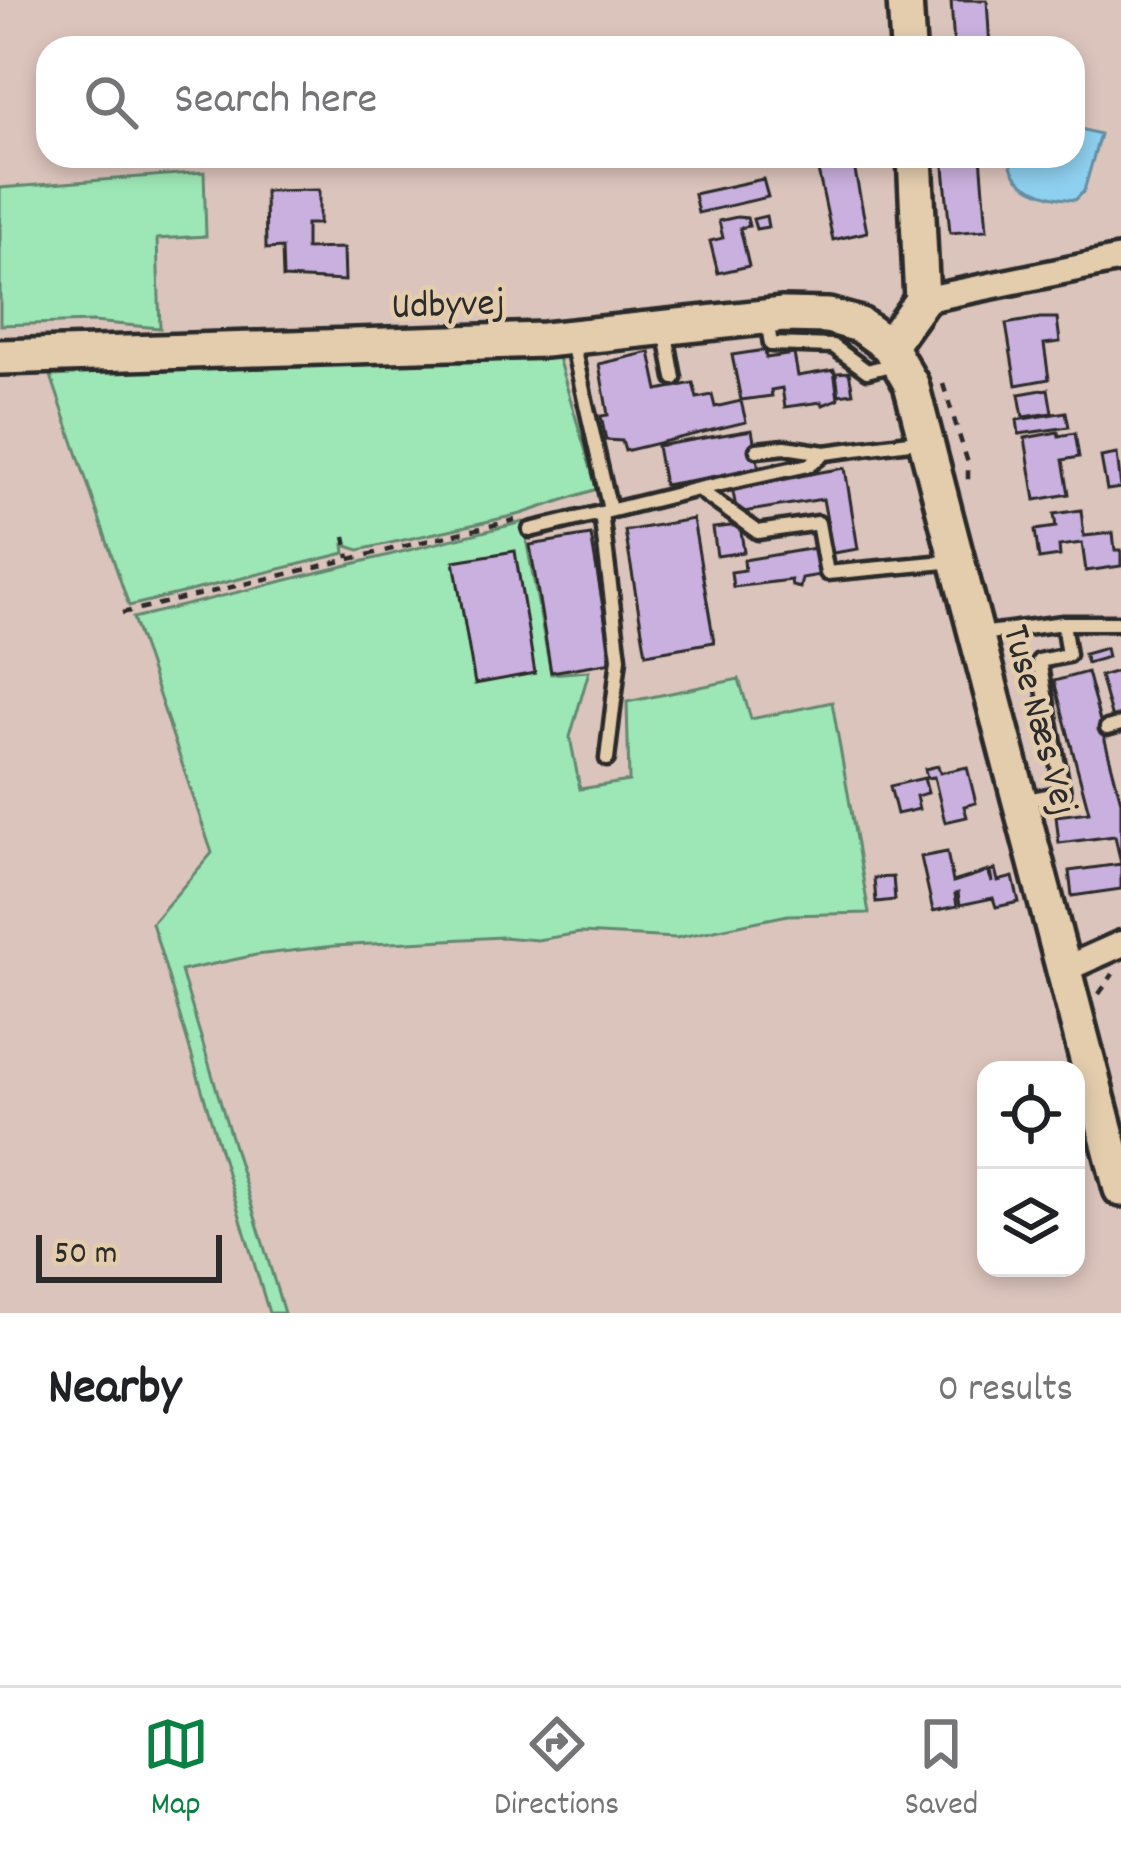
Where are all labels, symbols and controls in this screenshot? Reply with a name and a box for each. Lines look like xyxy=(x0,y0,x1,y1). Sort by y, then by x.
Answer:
search box xyxy=(36,36,1085,168)
icon: search xyxy=(78,69,144,135)
text: Search here xyxy=(174,70,377,134)
street label: Udbyvej xyxy=(391,278,506,337)
street label: Tuse Næs Vej xyxy=(985,619,1089,822)
map controls xyxy=(977,1061,1085,1277)
button: locate xyxy=(977,1061,1085,1169)
button: layers xyxy=(977,1169,1085,1277)
scale bar xyxy=(36,1229,222,1282)
text: 50 m xyxy=(54,1232,118,1279)
text: Nearby xyxy=(48,1355,181,1427)
text: 0 results xyxy=(938,1364,1073,1419)
tab: Map xyxy=(143,1711,209,1830)
tab: Directions xyxy=(494,1711,619,1830)
tab: Saved xyxy=(905,1711,978,1830)

